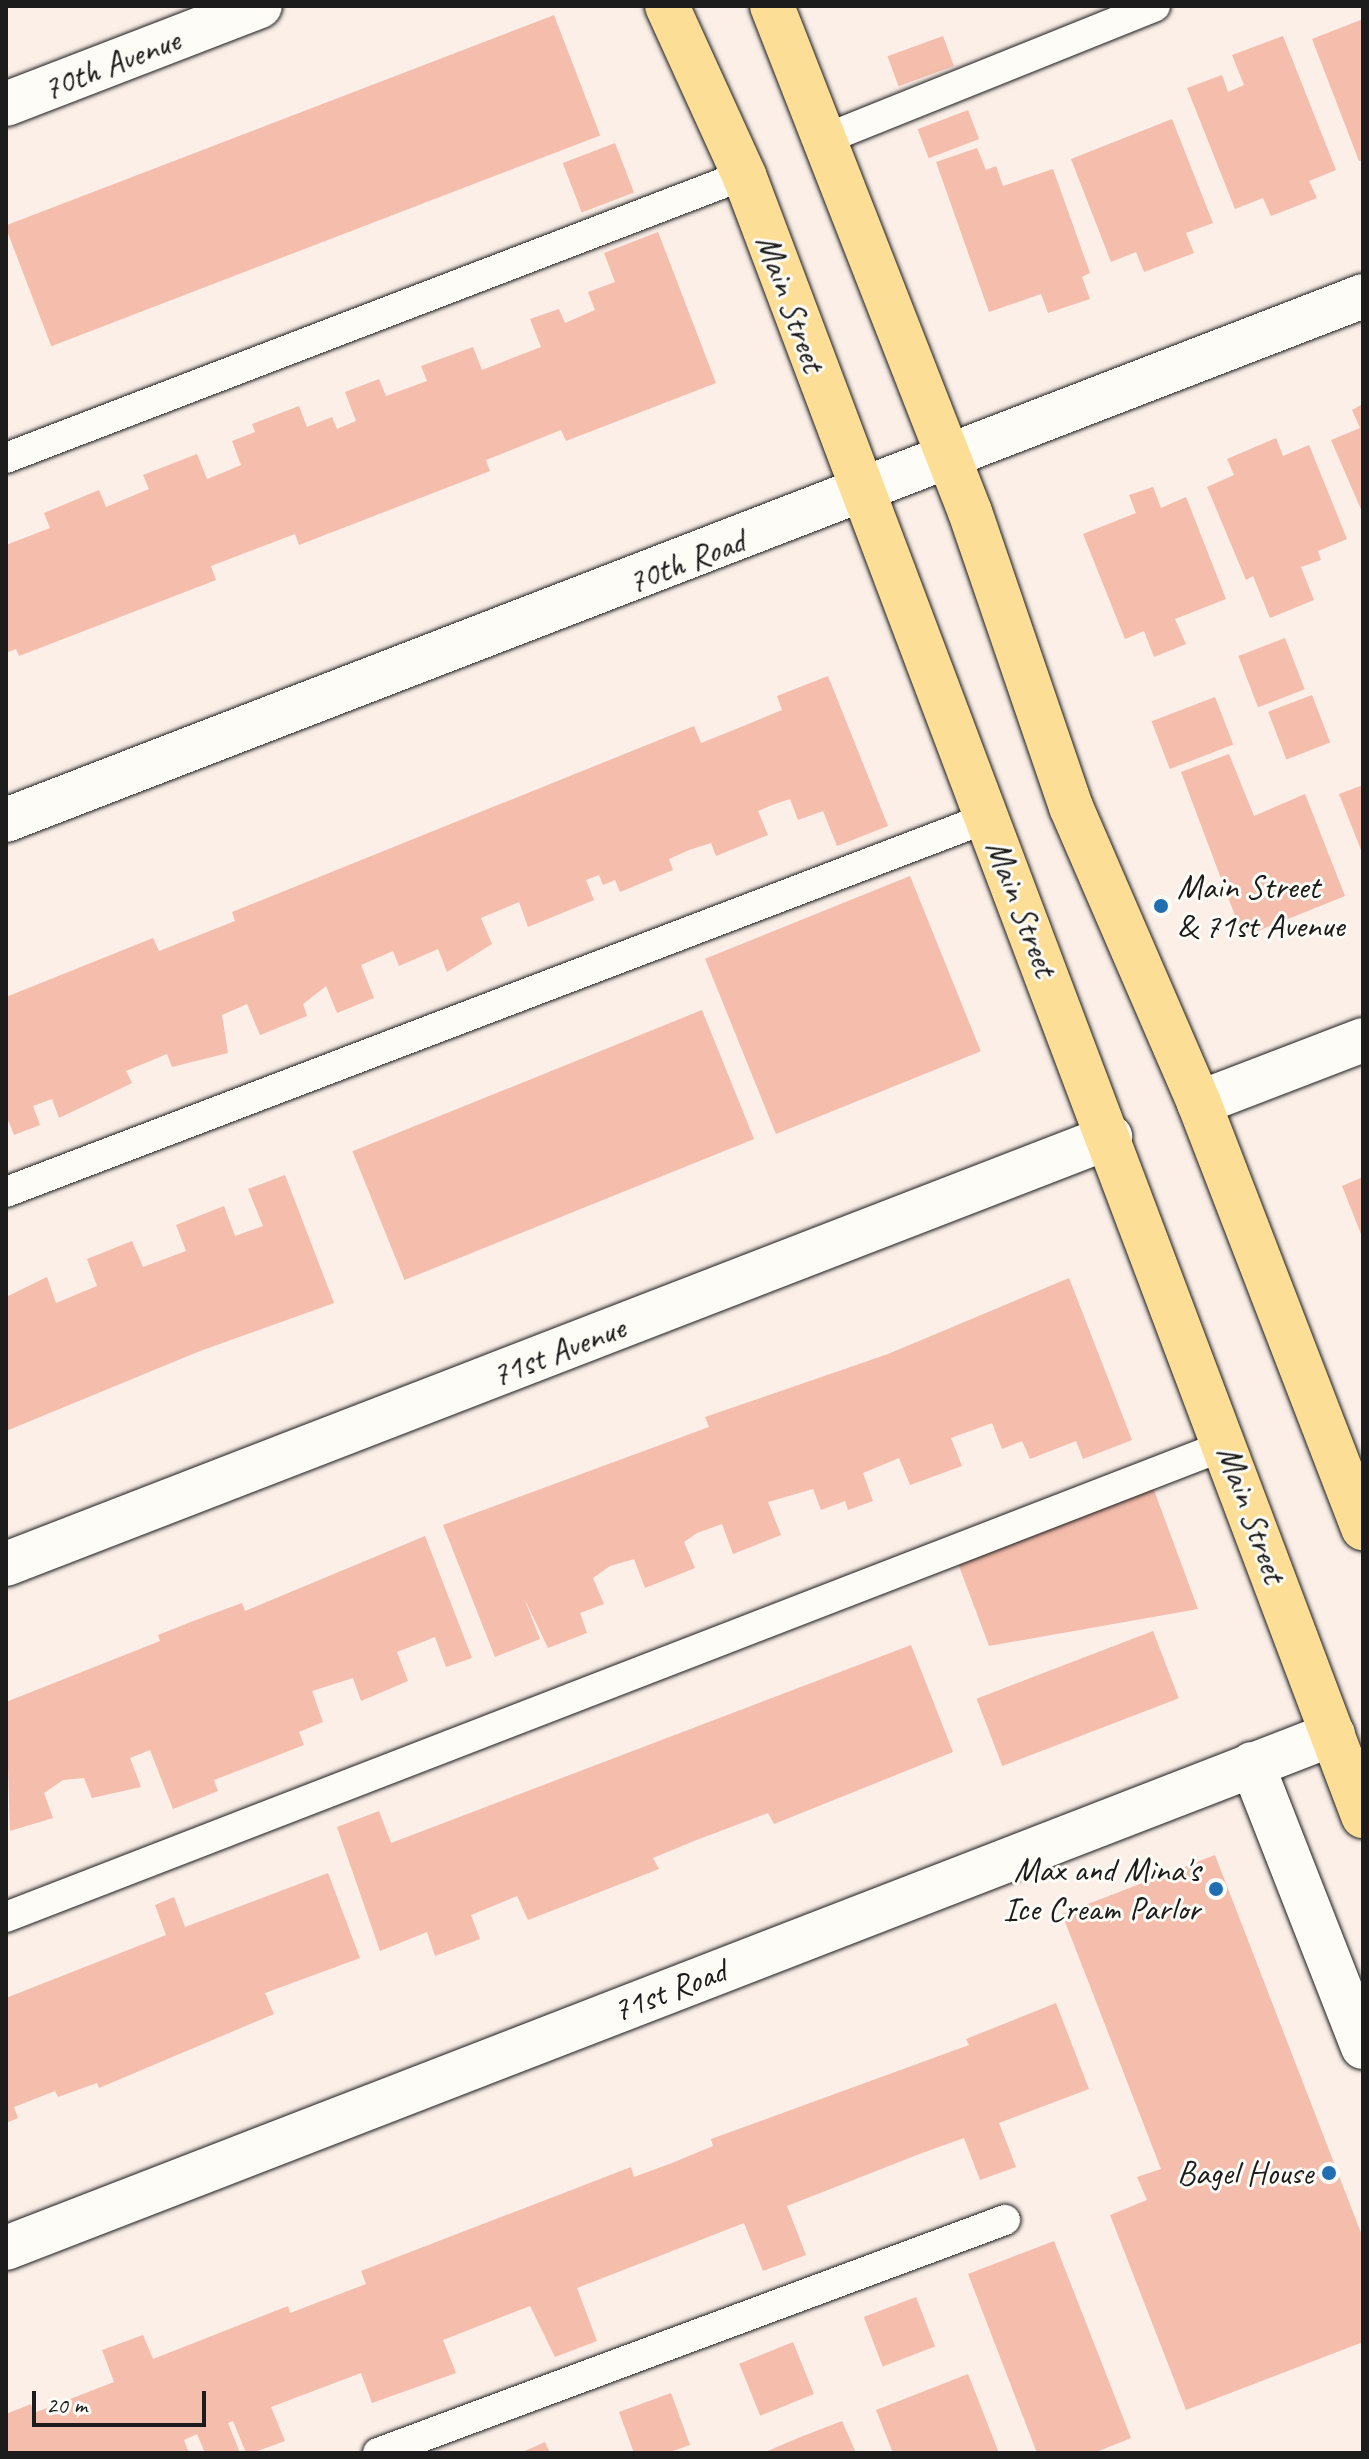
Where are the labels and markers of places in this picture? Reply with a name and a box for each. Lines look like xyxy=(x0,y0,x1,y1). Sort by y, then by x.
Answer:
place label: Main Street & 71st Avenue xyxy=(1177,866,1344,946)
marker: Main Street & 71st Avenue xyxy=(1152,897,1170,915)
place label: Max and Mina's Ice Cream Parlor xyxy=(1002,1849,1200,1928)
marker: Max and Mina's Ice Cream Parlor xyxy=(1207,1880,1225,1898)
place label: Bagel House xyxy=(1177,2153,1313,2193)
marker: Bagel House xyxy=(1320,2164,1338,2182)

